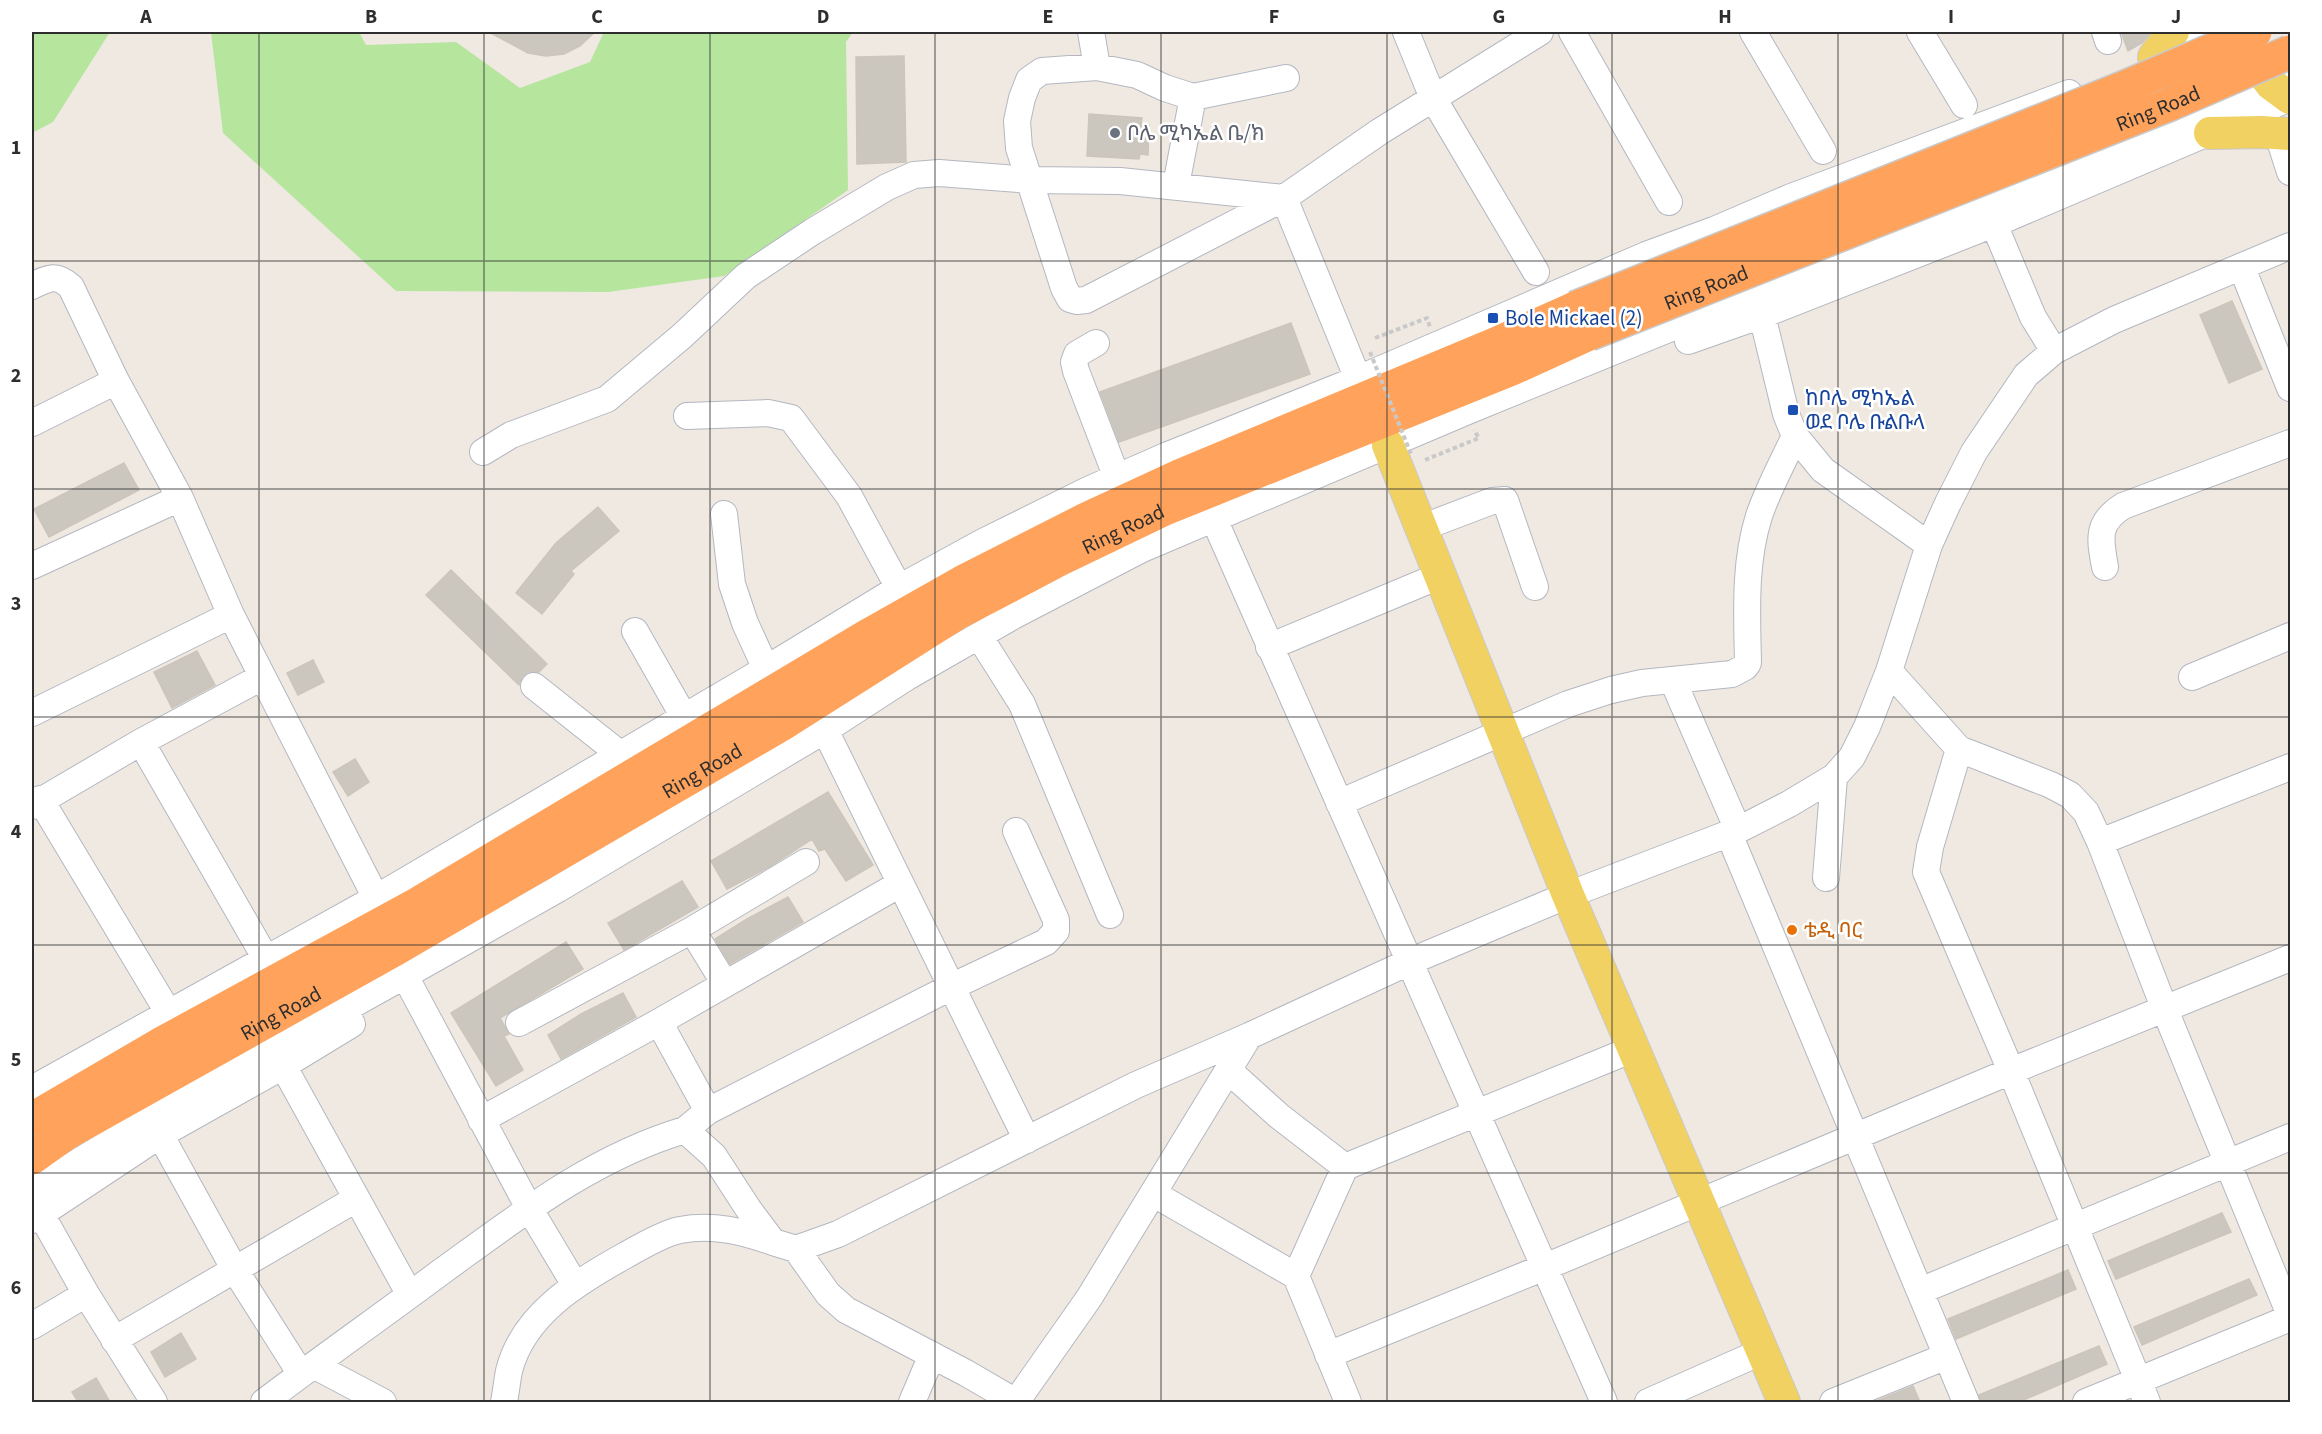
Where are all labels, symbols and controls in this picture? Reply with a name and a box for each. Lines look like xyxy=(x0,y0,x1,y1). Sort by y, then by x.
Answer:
text: A xyxy=(139,3,152,31)
text: B xyxy=(365,3,377,31)
text: C xyxy=(591,3,603,31)
text: D xyxy=(817,3,829,31)
text: E xyxy=(1043,3,1053,31)
text: F xyxy=(1269,3,1279,31)
text: G xyxy=(1493,3,1505,31)
text: H xyxy=(1718,3,1732,31)
text: I xyxy=(1948,3,1954,31)
text: J xyxy=(2171,3,2181,31)
street label: Ring Road xyxy=(2111,78,2205,139)
place label: ቦሌ ሚካኤል ቤ/ክ xyxy=(1127,118,1265,148)
marker: ቦሌ ሚካኤል ቤ/ክ xyxy=(1108,126,1122,140)
text: 1 xyxy=(11,134,21,162)
street label: Ring Road xyxy=(1659,257,1753,318)
place label: Bole Mickael (2) xyxy=(1505,303,1643,333)
marker: Bole Mickael (2) xyxy=(1486,311,1500,325)
text: 2 xyxy=(11,362,21,390)
place label: ከቦሌ ሚካኤል ወደ ቦሌ ቡልቡላ xyxy=(1805,383,1925,437)
marker: ከቦሌ ሚካኤል ወደ ቦሌ ቡልቡላ xyxy=(1786,403,1800,417)
street label: Ring Road xyxy=(1077,496,1169,562)
text: 3 xyxy=(11,590,21,618)
street label: Ring Road xyxy=(656,736,748,806)
text: 4 xyxy=(11,818,22,846)
place label: ቴዲ ባር xyxy=(1804,915,1862,945)
marker: ቴዲ ባር xyxy=(1785,923,1799,937)
street label: Ring Road xyxy=(235,979,327,1048)
text: 5 xyxy=(11,1046,21,1074)
text: 6 xyxy=(11,1274,21,1302)

